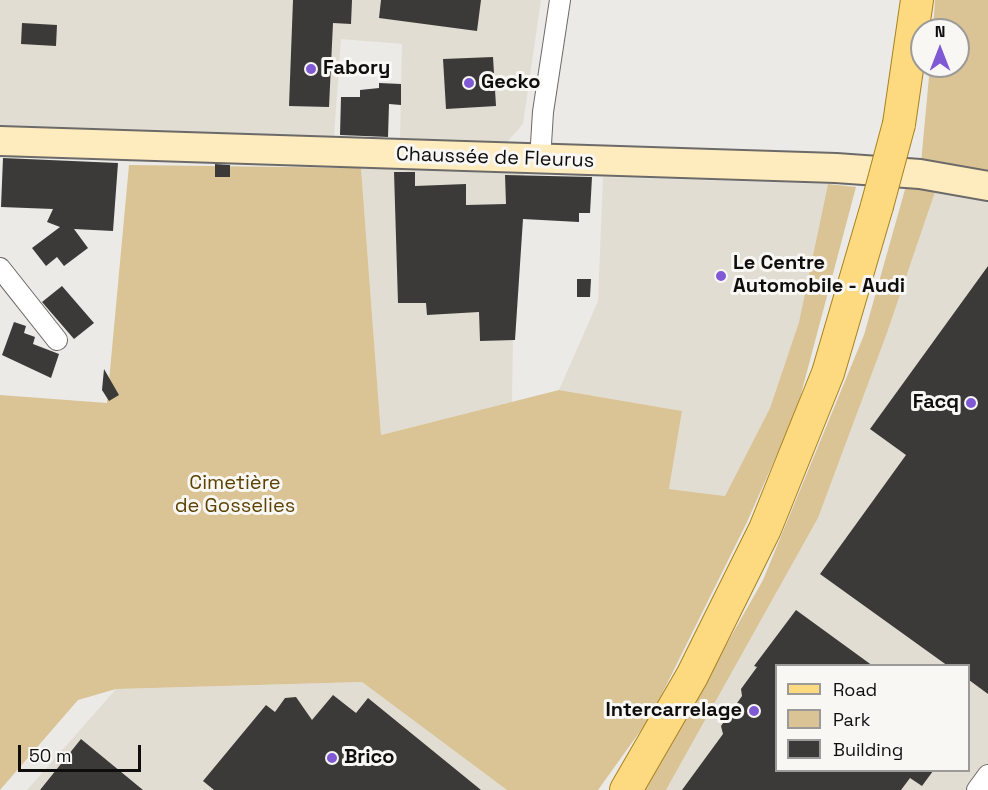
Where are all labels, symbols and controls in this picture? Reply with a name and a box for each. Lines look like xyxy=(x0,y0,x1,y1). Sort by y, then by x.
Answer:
north arrow xyxy=(910,18,970,78)
text: N xyxy=(935,21,945,42)
place label: Fabory xyxy=(323,57,390,81)
marker: Fabory xyxy=(304,62,318,76)
place label: Gecko xyxy=(481,71,540,95)
marker: Gecko xyxy=(462,76,476,90)
street label: Chaussée de Fleurus xyxy=(395,143,595,173)
place label: Le Centre Automobile - Audi xyxy=(733,252,905,299)
marker: Le Centre Automobile - Audi xyxy=(714,269,728,283)
place label: Facq xyxy=(913,391,959,415)
marker: Facq xyxy=(964,396,978,410)
park label: Cimetière de Gosselies xyxy=(175,472,295,519)
legend xyxy=(775,664,970,772)
text: Road xyxy=(833,678,877,701)
place label: Intercarrelage xyxy=(606,699,742,723)
marker: Intercarrelage xyxy=(747,704,761,718)
text: Park xyxy=(833,708,870,731)
scale bar xyxy=(21,733,144,771)
text: Building xyxy=(833,738,903,761)
text: 50 m xyxy=(29,744,71,767)
place label: Brico xyxy=(344,746,394,770)
marker: Brico xyxy=(325,751,339,765)

